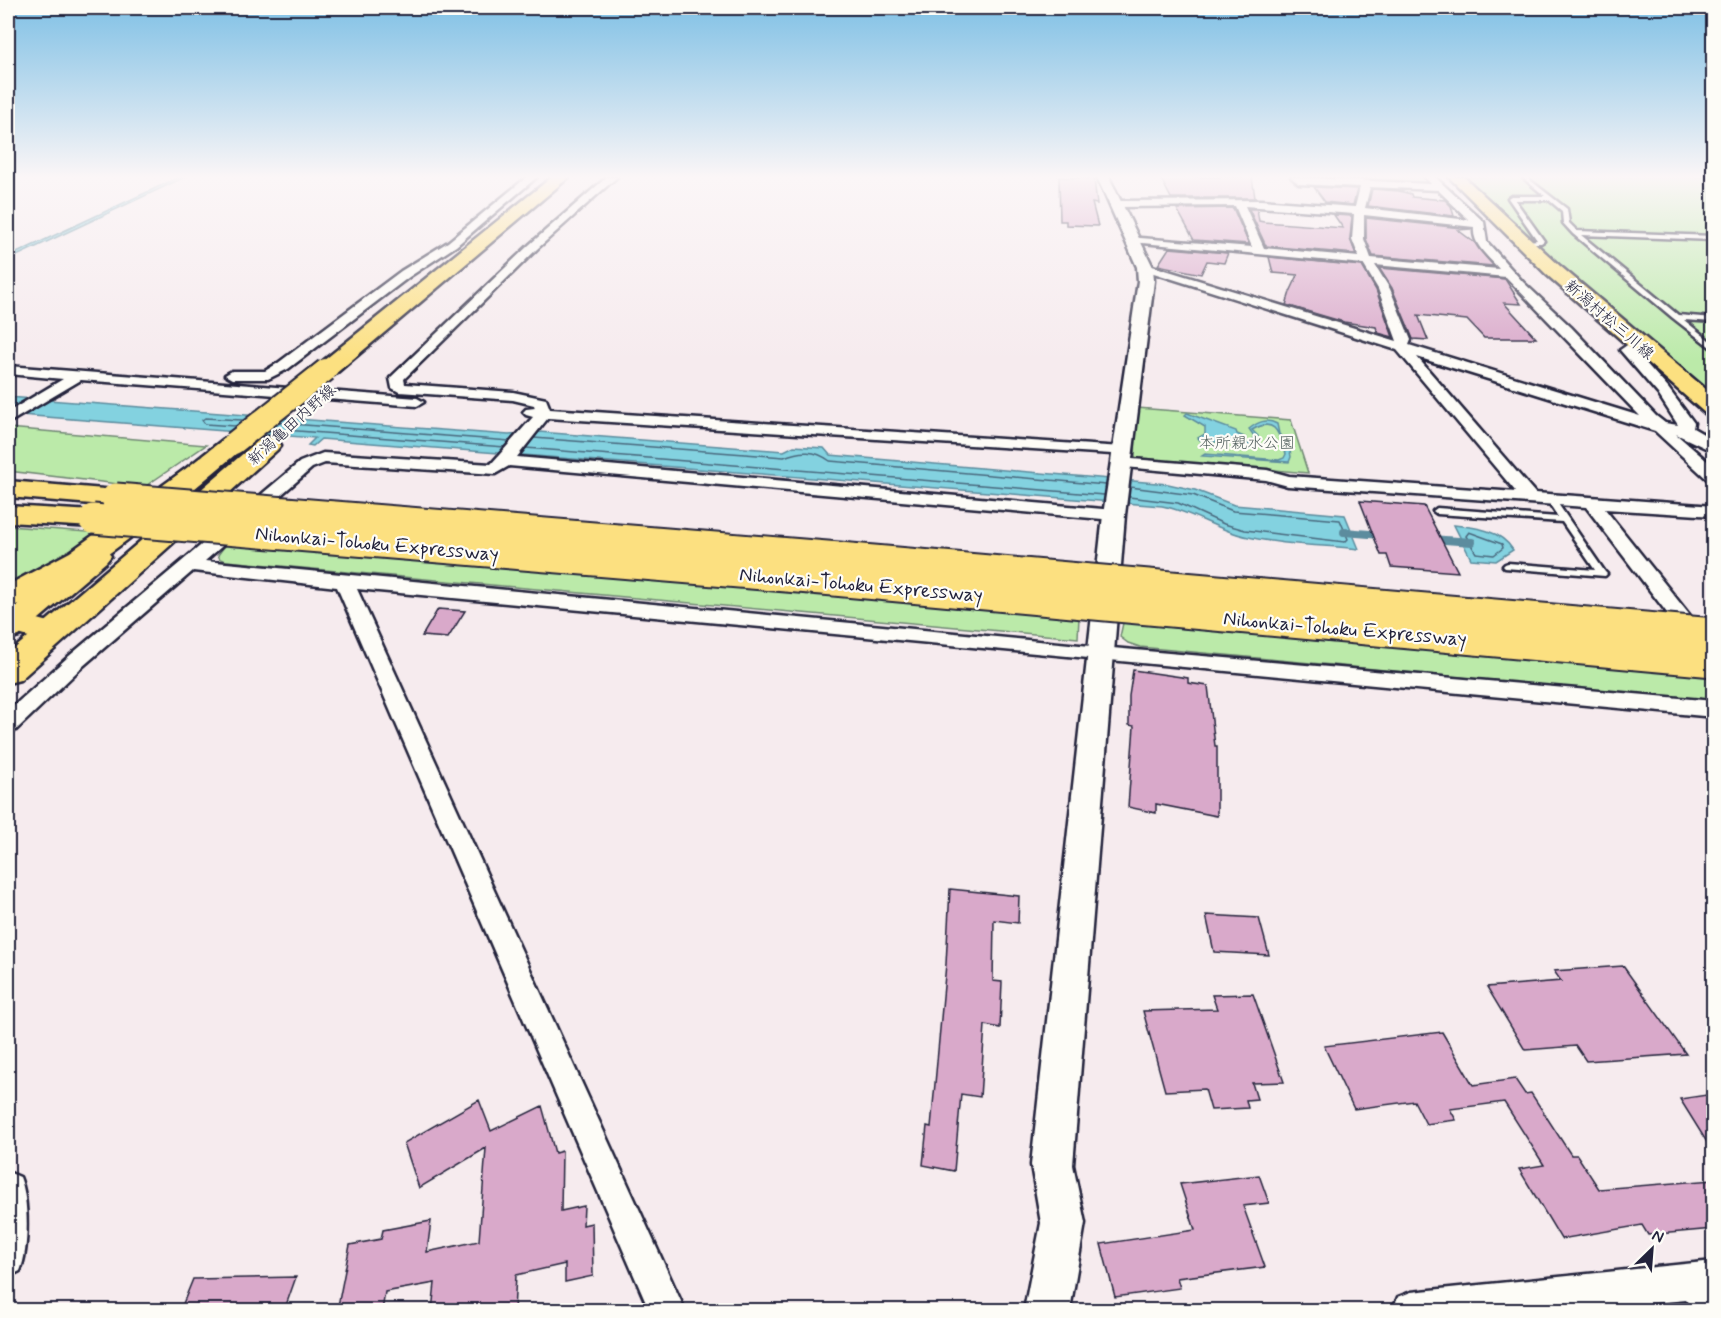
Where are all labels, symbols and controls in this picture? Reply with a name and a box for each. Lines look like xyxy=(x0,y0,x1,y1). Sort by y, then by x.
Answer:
street label: 新潟村松三川線 xyxy=(1560,275,1658,365)
street label: 新潟亀田内野線 xyxy=(243,380,341,470)
park label: 本所親水公園 xyxy=(1199,433,1295,454)
street label: Nihonkai-Tohoku Expressway xyxy=(254,520,500,569)
street label: Nihonkai-Tohoku Expressway xyxy=(738,561,984,610)
street label: Nihonkai-Tohoku Expressway xyxy=(1222,605,1468,654)
north arrow xyxy=(1622,1219,1682,1279)
text: N xyxy=(1648,1225,1667,1249)

